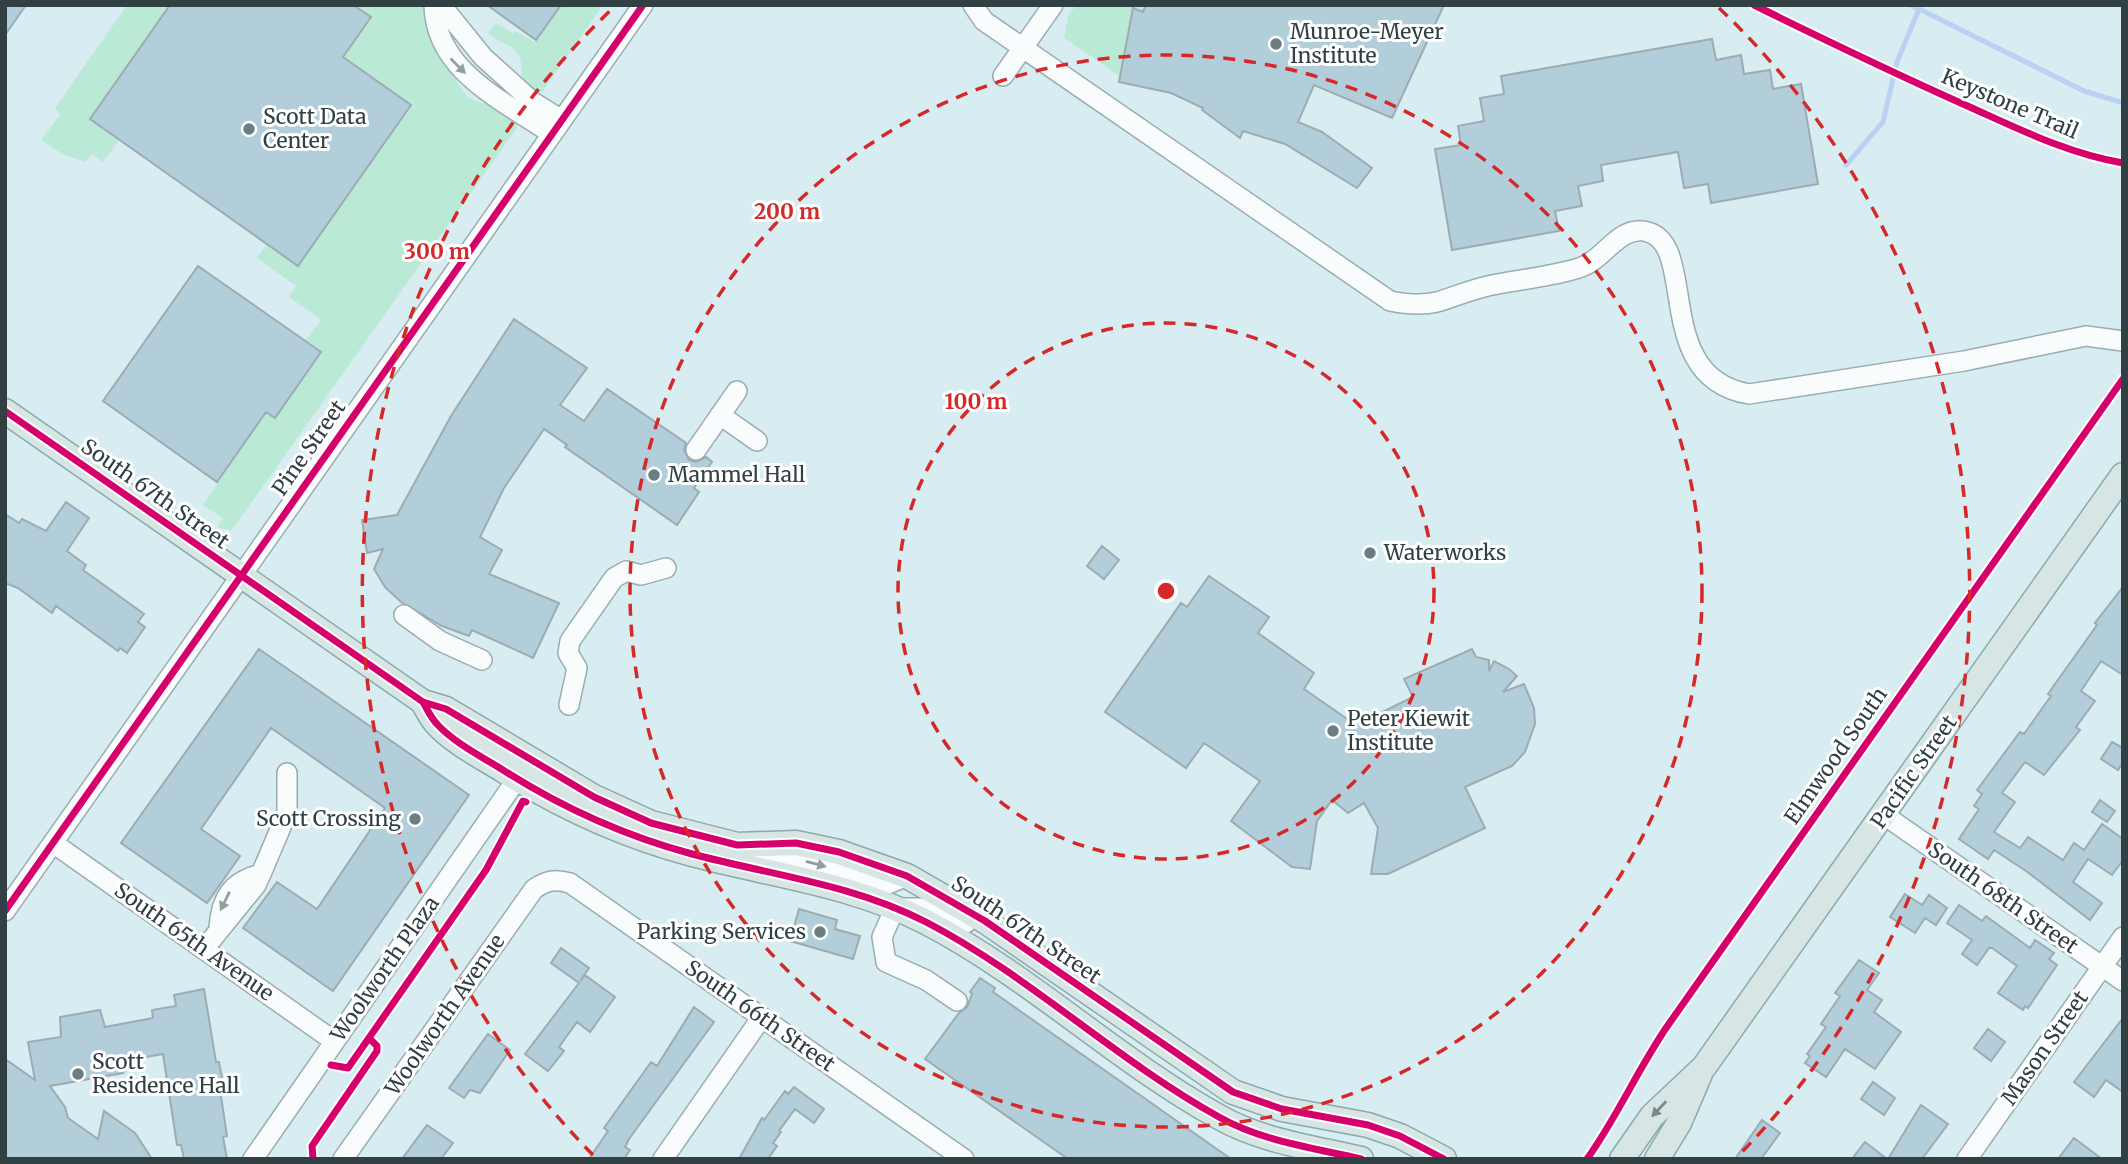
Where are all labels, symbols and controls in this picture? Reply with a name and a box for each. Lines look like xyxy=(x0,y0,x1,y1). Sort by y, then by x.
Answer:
place label: Munroe-Meyer Institute xyxy=(1290,18,1444,69)
marker: Munroe-Meyer Institute xyxy=(1268,36,1284,52)
one-way arrow xyxy=(450,57,466,74)
street label: Keystone Trail xyxy=(1938,63,2083,145)
place label: Scott Data Center xyxy=(263,103,366,154)
marker: Scott Data Center xyxy=(241,121,257,137)
text: 200 m xyxy=(754,198,820,225)
text: 300 m xyxy=(404,238,470,265)
text: 100 m xyxy=(945,388,1007,415)
street label: Pine Street xyxy=(266,395,351,501)
street label: South 67th Street xyxy=(76,432,235,555)
place label: Mammel Hall xyxy=(668,461,806,488)
marker: Mammel Hall xyxy=(646,467,662,483)
place label: Waterworks xyxy=(1383,539,1506,566)
marker: Waterworks xyxy=(1362,545,1378,561)
centre of rings xyxy=(1154,579,1178,603)
street label: Elmwood South xyxy=(1778,682,1893,829)
place label: Peter Kiewit Institute xyxy=(1347,705,1470,756)
street label: Pacific Street xyxy=(1865,710,1963,834)
marker: Peter Kiewit Institute xyxy=(1325,723,1341,739)
place label: Scott Crossing xyxy=(256,805,401,832)
marker: Scott Crossing xyxy=(407,811,423,827)
street label: South 68th Street xyxy=(1923,836,2084,959)
one-way arrow xyxy=(805,859,827,870)
street label: South 67th Street xyxy=(946,870,1106,990)
street label: South 65th Avenue xyxy=(109,876,279,1007)
one-way arrow xyxy=(220,891,231,911)
street label: Woolworth Plaza xyxy=(324,891,445,1048)
place label: Parking Services xyxy=(637,918,806,945)
marker: Parking Services xyxy=(812,924,828,940)
street label: Woolworth Avenue xyxy=(378,929,510,1102)
street label: South 66th Street xyxy=(680,954,841,1077)
street label: Mason Street xyxy=(1995,985,2094,1110)
place label: Scott Residence Hall xyxy=(92,1048,240,1099)
marker: Scott Residence Hall xyxy=(70,1066,86,1082)
one-way arrow xyxy=(1651,1100,1667,1117)

